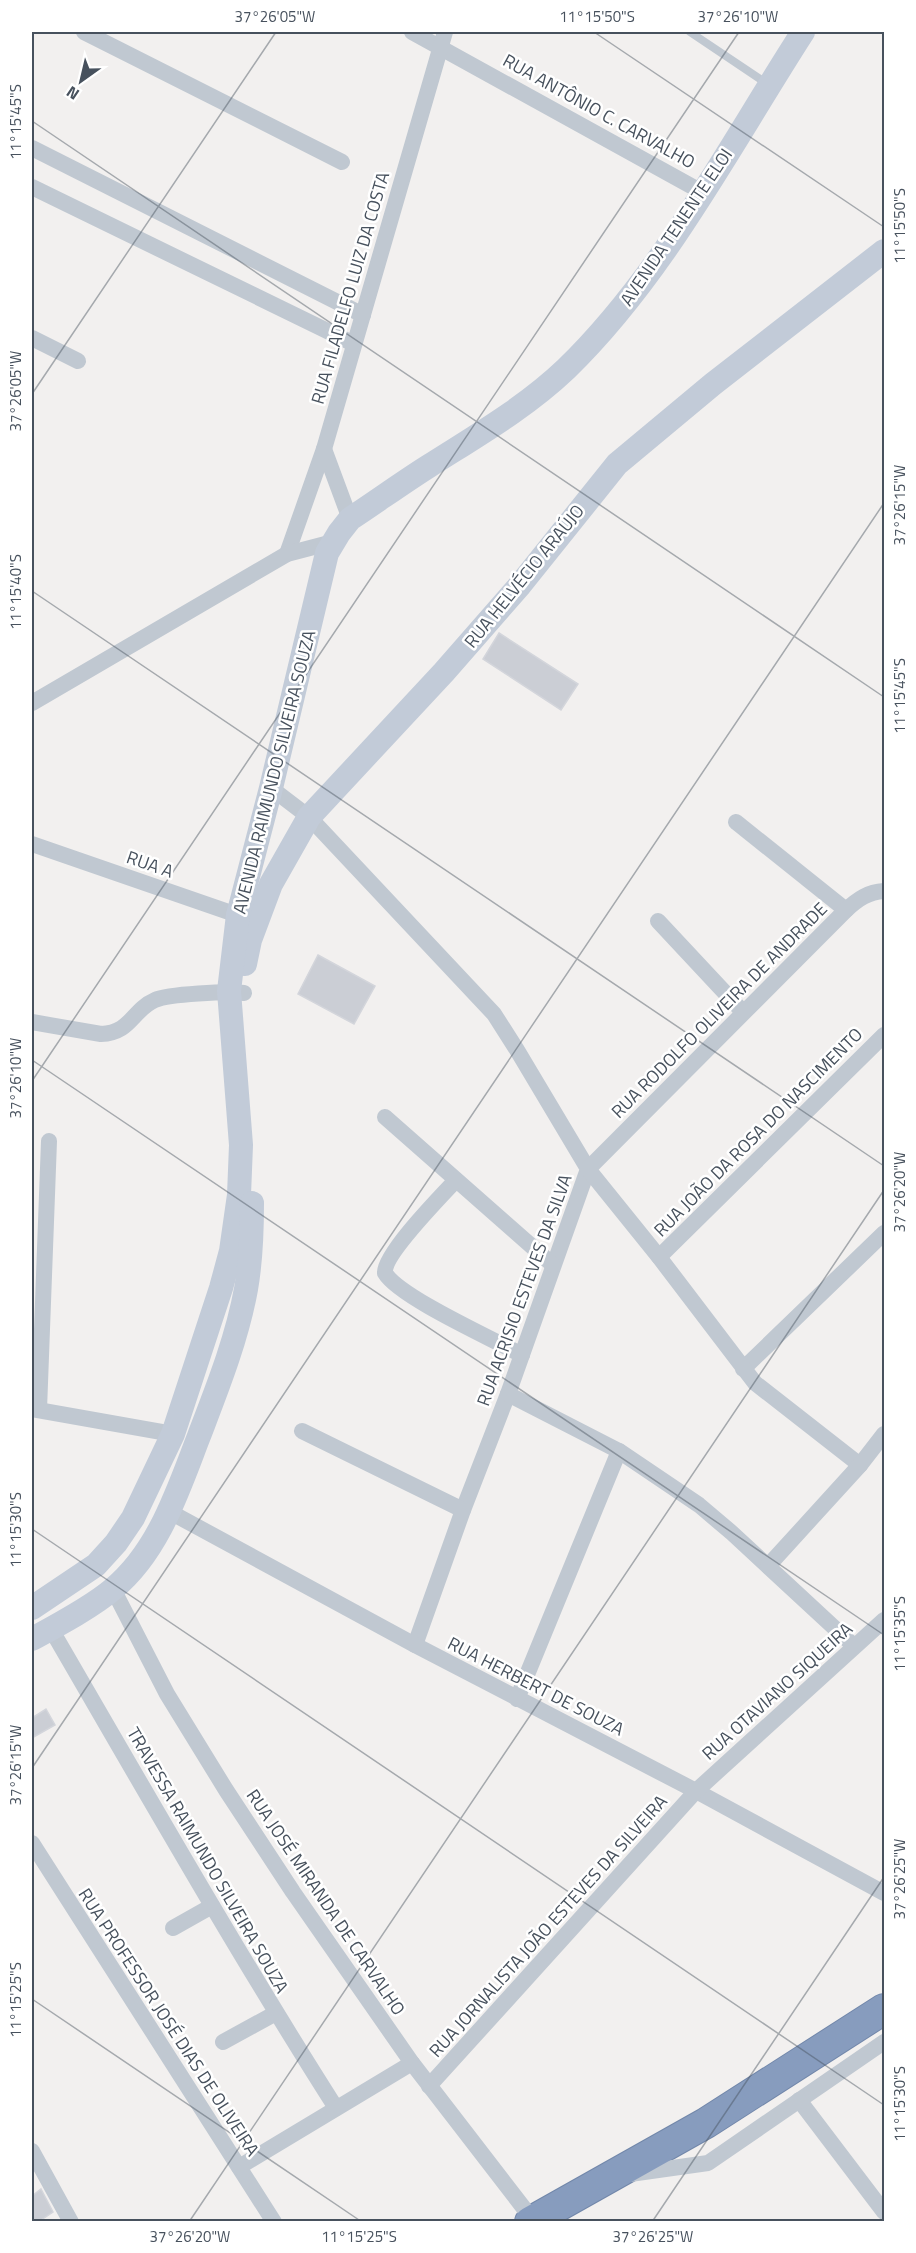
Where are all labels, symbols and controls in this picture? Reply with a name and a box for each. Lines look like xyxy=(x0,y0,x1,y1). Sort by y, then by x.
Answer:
text: 37°26'05"W xyxy=(235,5,315,28)
text: 11°15'50"S xyxy=(559,5,635,28)
text: 37°26'10"W xyxy=(698,5,778,28)
street label: RUA ANTÔNIO C. CARVALHO xyxy=(498,47,700,175)
north arrow xyxy=(51,51,111,111)
text: N xyxy=(61,80,84,106)
text: 11°15'45"S xyxy=(4,84,27,160)
street label: AVENIDA TENENTE ELOI xyxy=(613,143,739,311)
street label: RUA FILADELFO LUIZ DA COSTA xyxy=(304,168,396,407)
text: 11°15'50"S xyxy=(888,188,911,264)
text: 37°26'05"W xyxy=(4,351,27,431)
text: 37°26'15"W xyxy=(888,465,911,545)
street label: RUA HELVÉCIO ARAÚJO xyxy=(458,498,590,654)
text: 11°15'40"S xyxy=(4,554,27,630)
street label: AVENIDA RAIMUNDO SILVEIRA SOUZA xyxy=(226,627,322,917)
text: 11°15'45"S xyxy=(888,658,911,734)
street label: RUA A xyxy=(123,843,177,885)
street label: RUA RODOLFO OLIVEIRA DE ANDRADE xyxy=(605,896,833,1124)
street label: RUA JOÃO DA ROSA DO NASCIMENTO xyxy=(647,1021,869,1243)
text: 37°26'10"W xyxy=(4,1038,27,1118)
text: 37°26'20"W xyxy=(888,1152,911,1232)
street label: RUA ACRISIO ESTEVES DA SILVA xyxy=(469,1170,579,1410)
text: 11°15'30"S xyxy=(4,1492,27,1568)
text: 11°15'35"S xyxy=(888,1596,911,1672)
street label: RUA OTAVIANO SIQUEIRA xyxy=(696,1616,859,1766)
street label: RUA HERBERT DE SOUZA xyxy=(443,1630,629,1742)
street label: TRAVESSA RAIMUNDO SILVEIRA SOUZA xyxy=(120,1722,296,1998)
text: 37°26'15"W xyxy=(4,1725,27,1805)
street label: RUA JOSÉ MIRANDA DE CARVALHO xyxy=(240,1783,412,2021)
street label: RUA JORNALISTA JOÃO ESTEVES DA SILVEIRA xyxy=(422,1789,674,2063)
text: 37°26'25"W xyxy=(888,1839,911,1919)
street label: RUA PROFESSOR JOSÉ DIAS DE OLIVEIRA xyxy=(72,1883,266,2162)
text: 11°15'25"S xyxy=(4,1962,27,2038)
text: 11°15'30"S xyxy=(888,2066,911,2142)
text: 37°26'20"W xyxy=(150,2225,230,2248)
text: 11°15'25"S xyxy=(321,2225,397,2248)
text: 37°26'25"W xyxy=(613,2225,693,2248)

